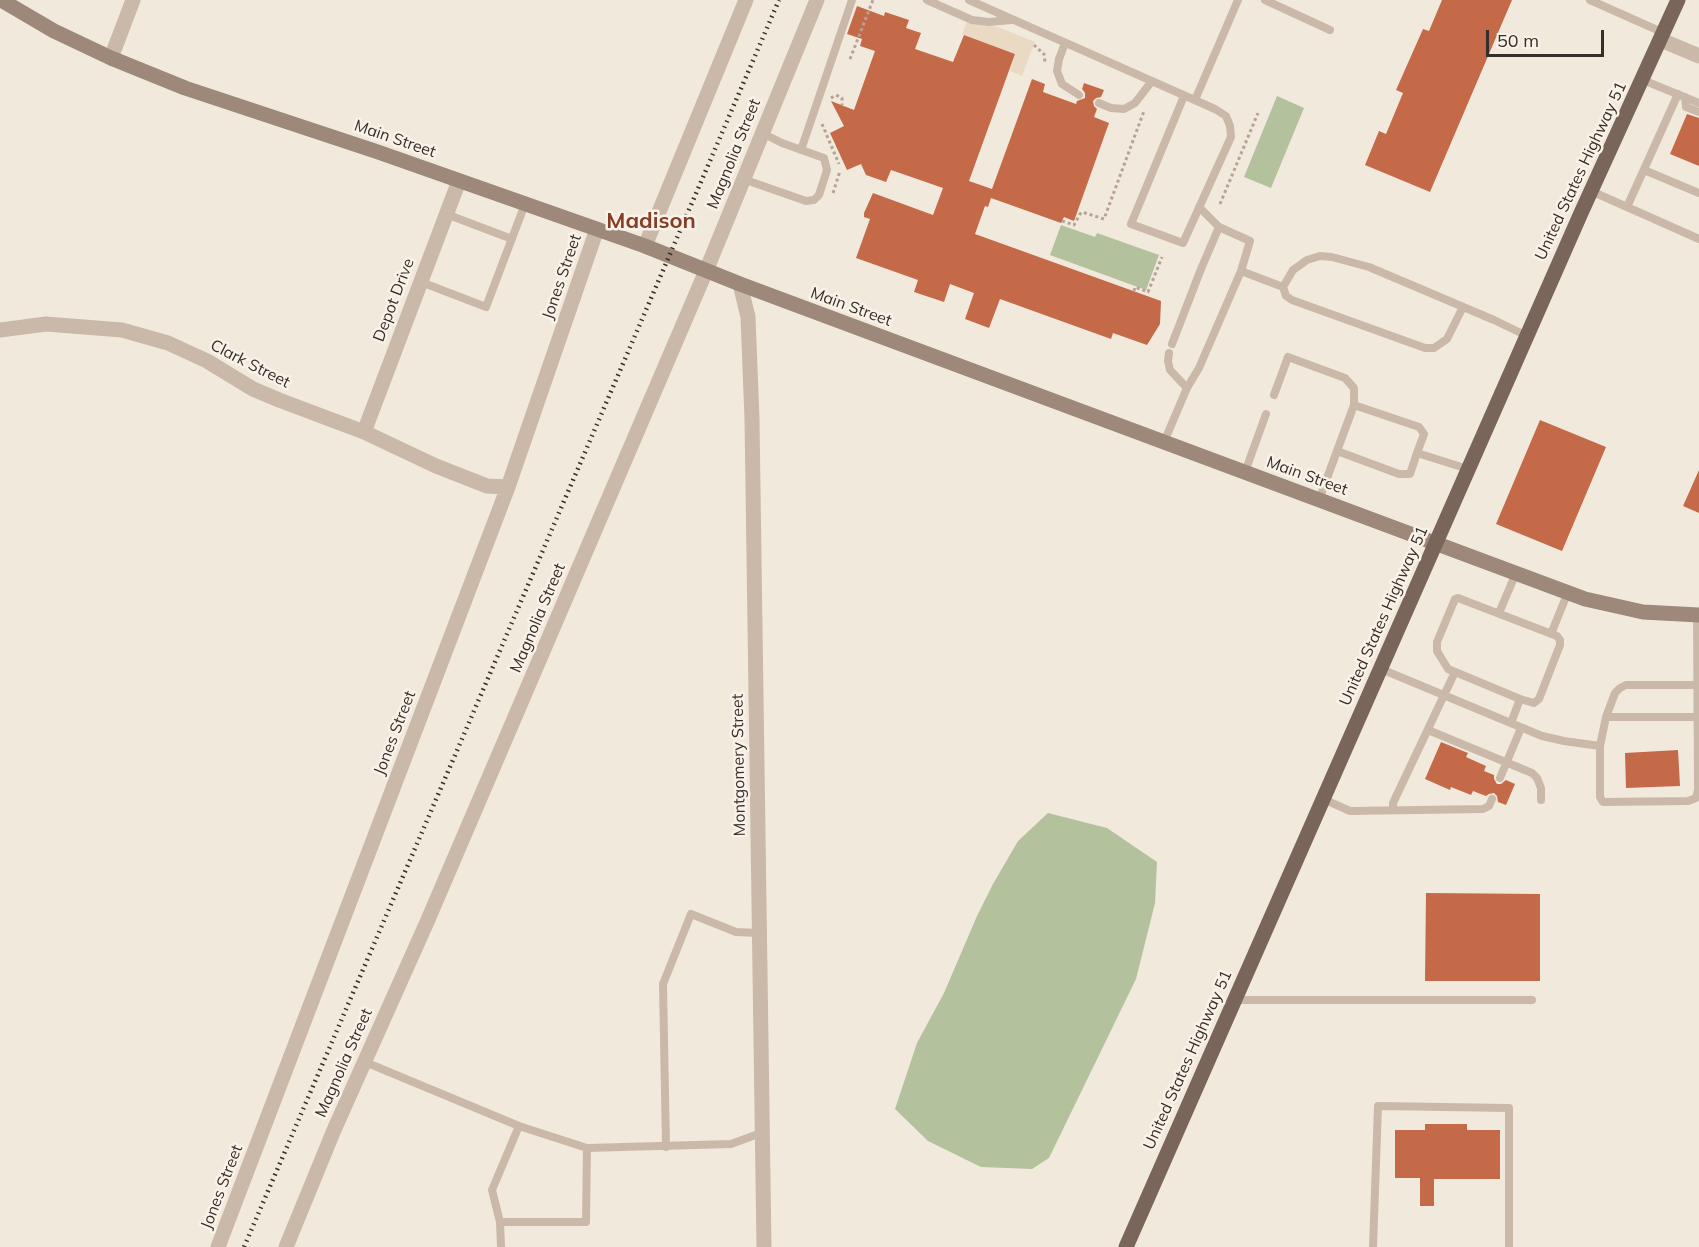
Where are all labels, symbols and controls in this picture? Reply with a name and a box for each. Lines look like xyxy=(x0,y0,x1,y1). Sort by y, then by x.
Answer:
scale bar xyxy=(1489,18,1608,56)
text: 50 m xyxy=(1497,29,1539,52)
street label: United States Highway 51 xyxy=(1531,79,1631,263)
street label: Magnolia Street xyxy=(703,96,765,212)
street label: Main Street xyxy=(352,116,438,162)
district label: Madison xyxy=(606,208,696,234)
street label: Jones Street xyxy=(538,232,586,322)
street label: Depot Drive xyxy=(369,256,419,344)
street label: Main Street xyxy=(808,283,894,331)
street label: Clark Street xyxy=(207,336,293,392)
street label: Main Street xyxy=(1264,452,1350,500)
street label: United States Highway 51 xyxy=(1336,523,1432,709)
street label: Magnolia Street xyxy=(506,560,570,676)
street label: Jones Street xyxy=(370,688,420,778)
street label: Montgomery Street xyxy=(728,694,750,836)
street label: United States Highway 51 xyxy=(1140,967,1236,1153)
street label: Magnolia Street xyxy=(311,1006,377,1120)
street label: Jones Street xyxy=(197,1142,247,1232)

